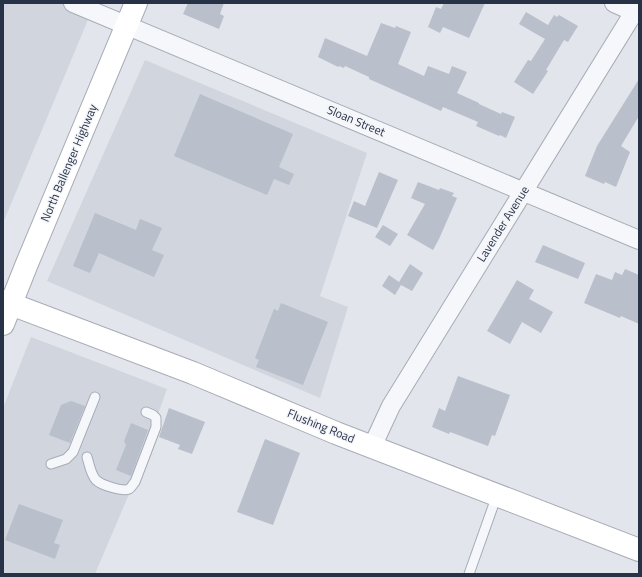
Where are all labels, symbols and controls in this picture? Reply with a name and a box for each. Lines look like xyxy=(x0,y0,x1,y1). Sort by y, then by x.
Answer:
street label: Sloan Street xyxy=(324,100,389,142)
street label: North Ballenger Highway xyxy=(35,101,102,225)
street label: Lavender Avenue xyxy=(472,182,534,265)
street label: Flushing Road xyxy=(285,403,358,448)

